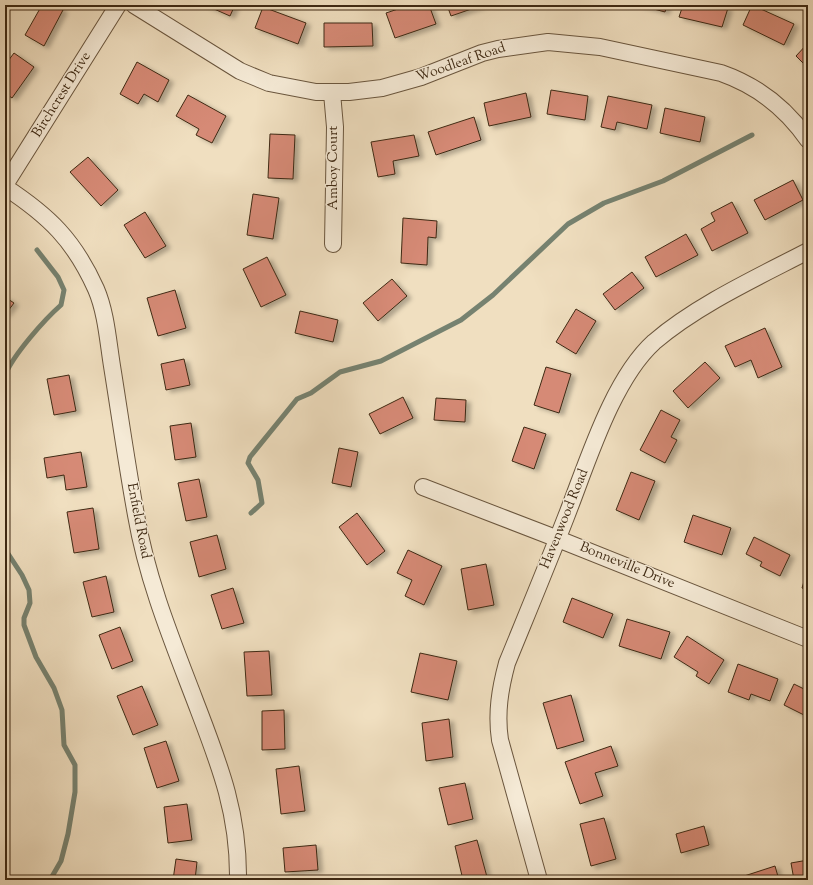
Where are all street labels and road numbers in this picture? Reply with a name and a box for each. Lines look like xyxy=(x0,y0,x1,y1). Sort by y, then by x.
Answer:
street label: Woodleaf Road xyxy=(414,38,509,88)
street label: Birchcrest Drive xyxy=(28,48,96,142)
street label: Amboy Court xyxy=(324,126,344,210)
street label: Havenwood Road xyxy=(536,466,594,572)
street label: Enfield Road xyxy=(121,481,155,561)
street label: Bonneville Drive xyxy=(576,538,678,594)

